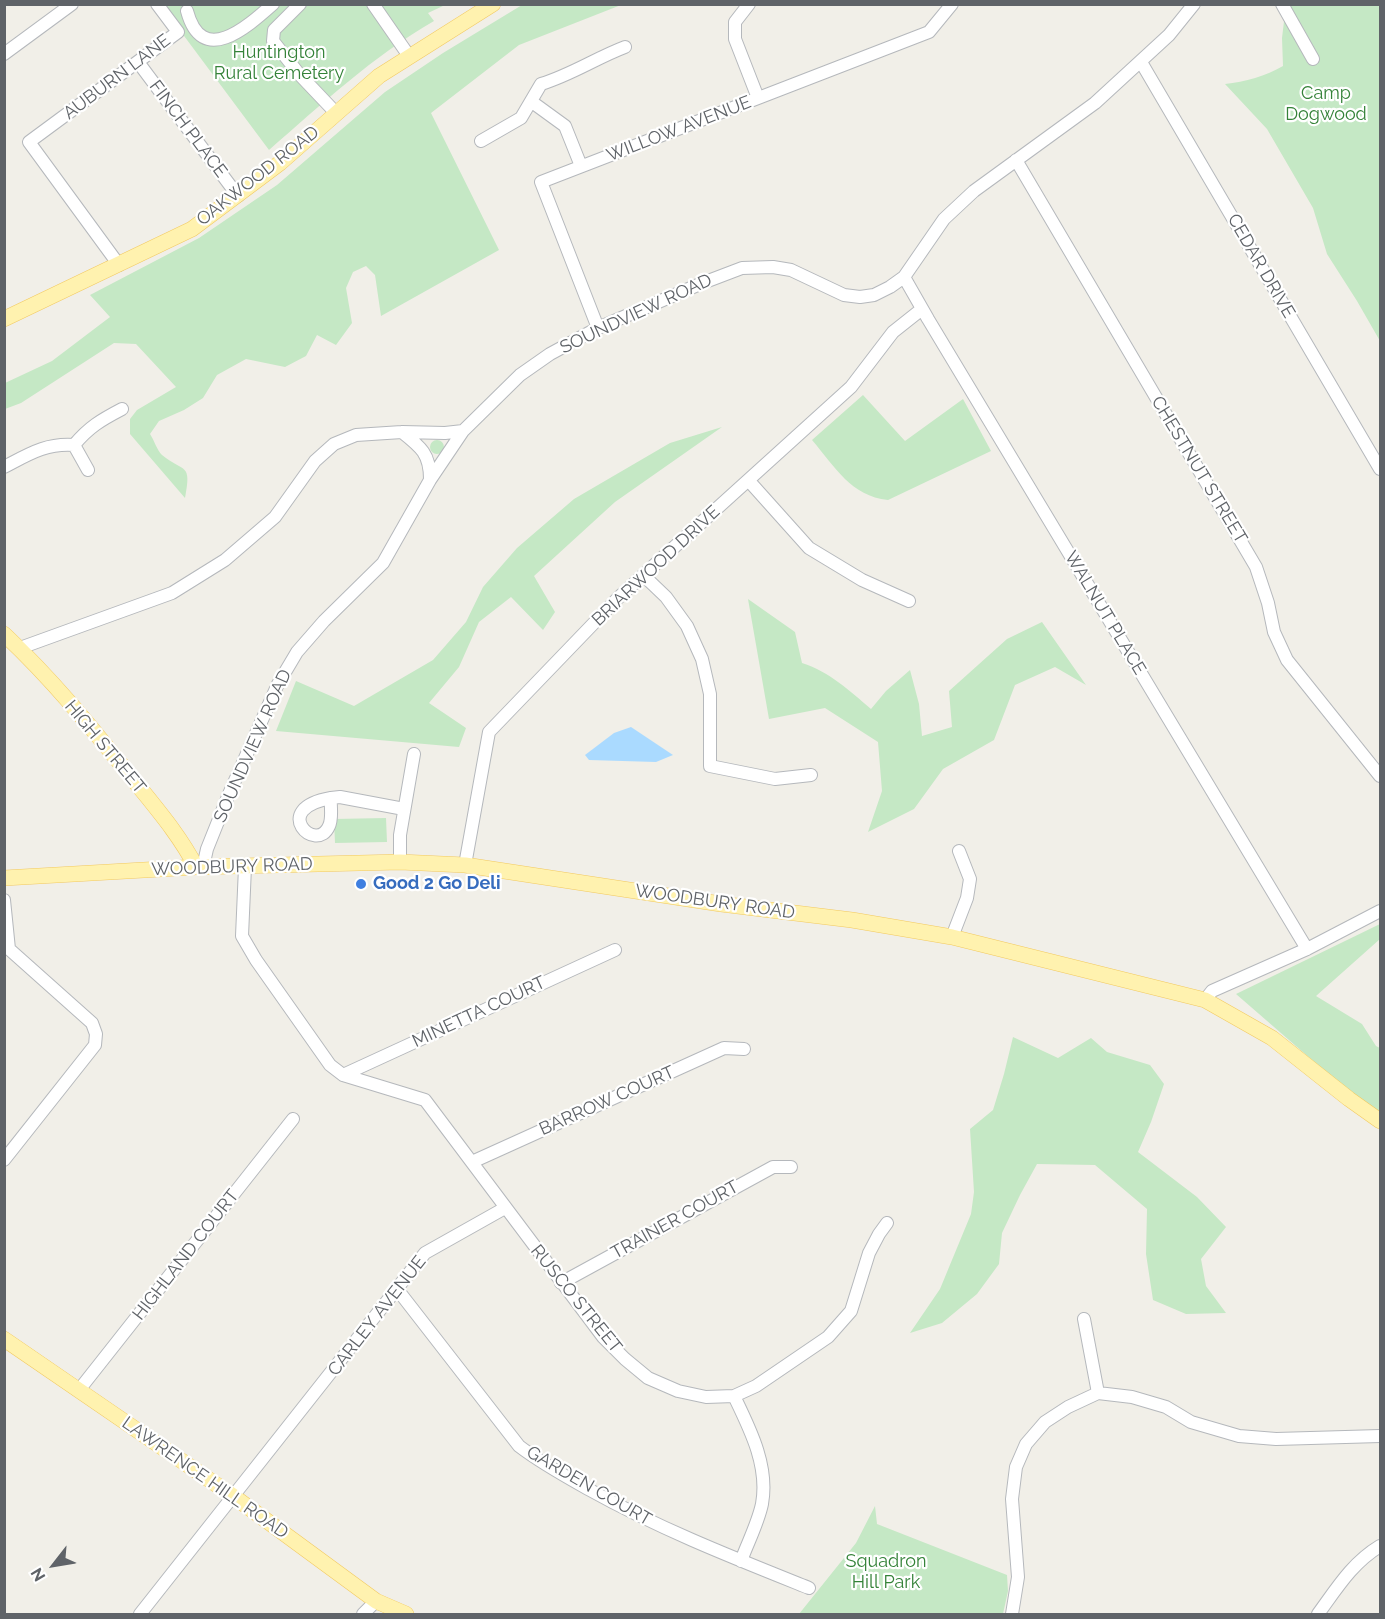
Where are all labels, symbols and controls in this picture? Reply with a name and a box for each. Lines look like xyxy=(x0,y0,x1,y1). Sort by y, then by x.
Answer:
street label: AUBURN LANE xyxy=(59,30,175,124)
park label: Huntington Rural Cemetery xyxy=(214,42,344,84)
street label: FINCH PLACE xyxy=(145,76,231,182)
park label: Camp Dogwood xyxy=(1285,83,1367,125)
street label: WILLOW AVENUE xyxy=(604,92,754,166)
street label: OAKWOOD ROAD xyxy=(192,121,324,231)
street label: CEDAR DRIVE xyxy=(1223,210,1299,322)
street label: SOUNDVIEW ROAD xyxy=(557,269,715,359)
street label: CHESTNUT STREET xyxy=(1146,392,1252,548)
street label: BRIARWOOD DRIVE xyxy=(588,501,724,631)
street label: WALNUT PLACE xyxy=(1060,547,1150,679)
street label: SOUNDVIEW ROAD xyxy=(210,666,296,826)
street label: HIGH STREET xyxy=(60,696,150,798)
street label: WOODBURY ROAD xyxy=(151,853,313,881)
place label: Good 2 Go Deli xyxy=(373,873,501,895)
marker: Good 2 Go Deli xyxy=(354,877,368,891)
street label: WOODBURY ROAD xyxy=(634,880,796,924)
street label: MINETTA COURT xyxy=(409,972,549,1052)
street label: BARROW COURT xyxy=(536,1061,678,1141)
street label: TRAINER COURT xyxy=(607,1176,743,1264)
street label: HIGHLAND COURT xyxy=(128,1185,244,1325)
street label: RUSCO STREET xyxy=(526,1240,626,1358)
street label: CARLEY AVENUE xyxy=(323,1252,431,1380)
street label: LAWRENCE HILL ROAD xyxy=(118,1412,292,1544)
street label: GARDEN COURT xyxy=(523,1441,655,1531)
north arrow xyxy=(24,1535,84,1595)
park label: Squadron Hill Park xyxy=(846,1551,926,1594)
text: N xyxy=(27,1564,49,1585)

